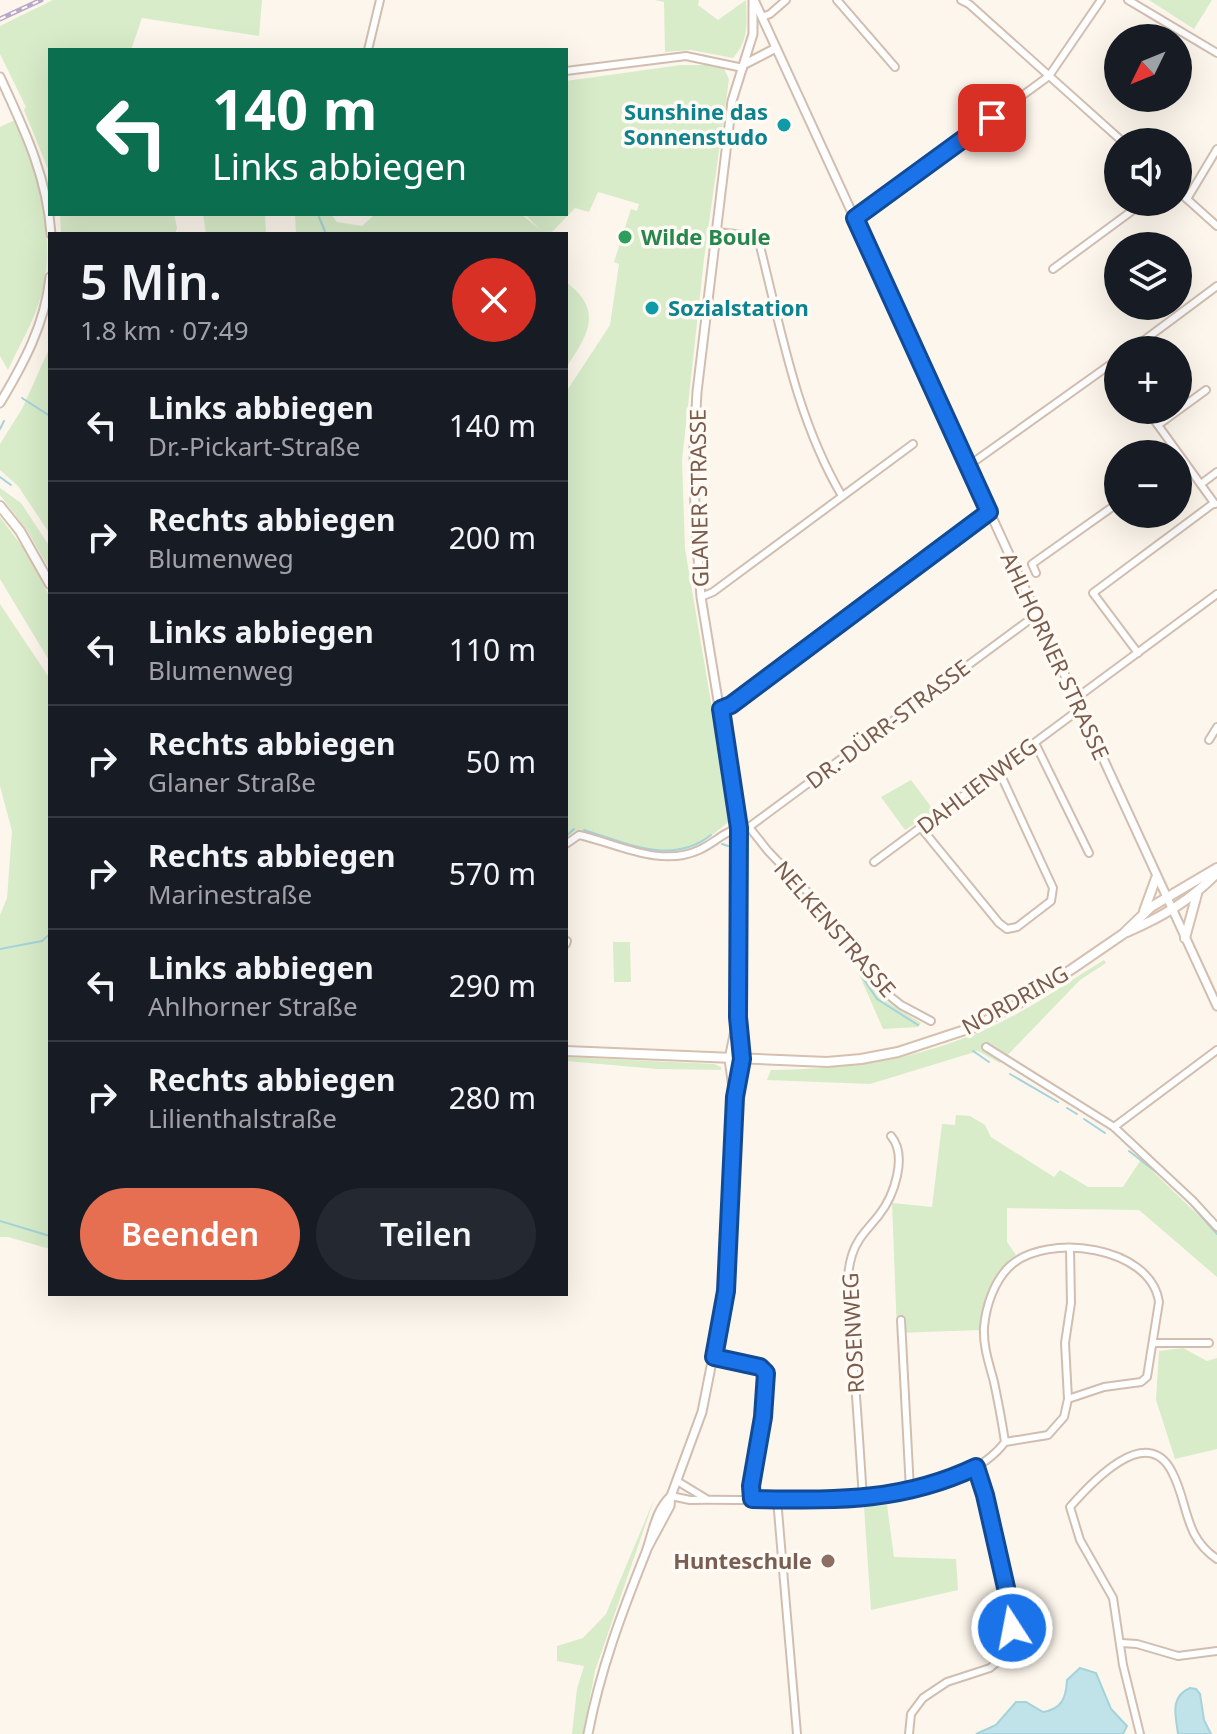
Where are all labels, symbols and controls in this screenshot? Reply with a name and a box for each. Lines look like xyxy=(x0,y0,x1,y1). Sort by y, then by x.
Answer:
north arrow xyxy=(1104,24,1192,112)
map controls xyxy=(1104,24,1192,528)
text: 140 m xyxy=(212,70,377,146)
icon: left xyxy=(80,80,184,184)
pin xyxy=(958,84,1026,152)
place label: Sunshine das Sonnenstudo xyxy=(624,96,768,151)
icon: arrive xyxy=(970,96,1014,140)
marker: Sunshine das Sonnenstudo xyxy=(775,116,793,134)
button: sound xyxy=(1104,128,1192,216)
text: Links abbiegen xyxy=(212,142,467,191)
place label: Wilde Boule xyxy=(641,221,771,251)
marker: Wilde Boule xyxy=(616,228,634,246)
button: layers xyxy=(1104,232,1192,320)
text: 5 Min. xyxy=(80,249,222,314)
button: close xyxy=(452,258,536,342)
place label: Sozialstation xyxy=(668,292,809,322)
marker: Sozialstation xyxy=(643,299,661,317)
text: 1.8 km · 07:49 xyxy=(80,312,249,348)
button: + xyxy=(1104,336,1192,424)
text: Links abbiegen xyxy=(148,387,374,428)
icon: left xyxy=(80,403,124,447)
text: 140 m xyxy=(449,405,536,446)
street label: GLANER STRASSE xyxy=(681,409,715,587)
text: Dr.-Pickart-Straße xyxy=(148,428,360,464)
button: − xyxy=(1104,440,1192,528)
text: Rechts abbiegen xyxy=(148,499,396,540)
icon: right xyxy=(80,515,124,559)
text: 200 m xyxy=(449,517,536,558)
text: Blumenweg xyxy=(148,540,294,576)
street label: AHLHORNER STRASSE xyxy=(995,547,1117,764)
text: Links abbiegen xyxy=(148,611,374,652)
icon: left xyxy=(80,627,124,671)
text: 110 m xyxy=(449,629,536,670)
text: Blumenweg xyxy=(148,652,294,688)
street label: DR.-DÜRR-STRASSE xyxy=(799,652,975,795)
text: Rechts abbiegen xyxy=(148,723,396,764)
street label: DAHLIENWEG xyxy=(910,730,1042,840)
icon: right xyxy=(80,739,124,783)
text: 50 m xyxy=(466,741,536,782)
text: Glaner Straße xyxy=(148,764,316,800)
text: Rechts abbiegen xyxy=(148,835,396,876)
icon: right xyxy=(80,851,124,895)
text: 570 m xyxy=(449,853,536,894)
street label: NELKENSTRASSE xyxy=(768,854,903,1003)
text: Marinestraße xyxy=(148,876,312,912)
text: Links abbiegen xyxy=(148,947,374,988)
street label: NORDRING xyxy=(956,958,1073,1041)
icon: left xyxy=(80,963,124,1007)
text: 290 m xyxy=(449,965,536,1006)
text: Ahlhorner Straße xyxy=(148,988,358,1024)
text: Rechts abbiegen xyxy=(148,1059,396,1100)
icon: right xyxy=(80,1075,124,1119)
text: 280 m xyxy=(449,1077,536,1118)
text: Lilienthalstraße xyxy=(148,1100,337,1136)
button: Beenden xyxy=(80,1188,300,1280)
button: Teilen xyxy=(316,1188,536,1280)
street label: ROSENWEG xyxy=(834,1272,870,1394)
place label: Hunteschule xyxy=(673,1545,812,1575)
marker: Hunteschule xyxy=(819,1552,837,1570)
position arrow xyxy=(970,1586,1054,1670)

